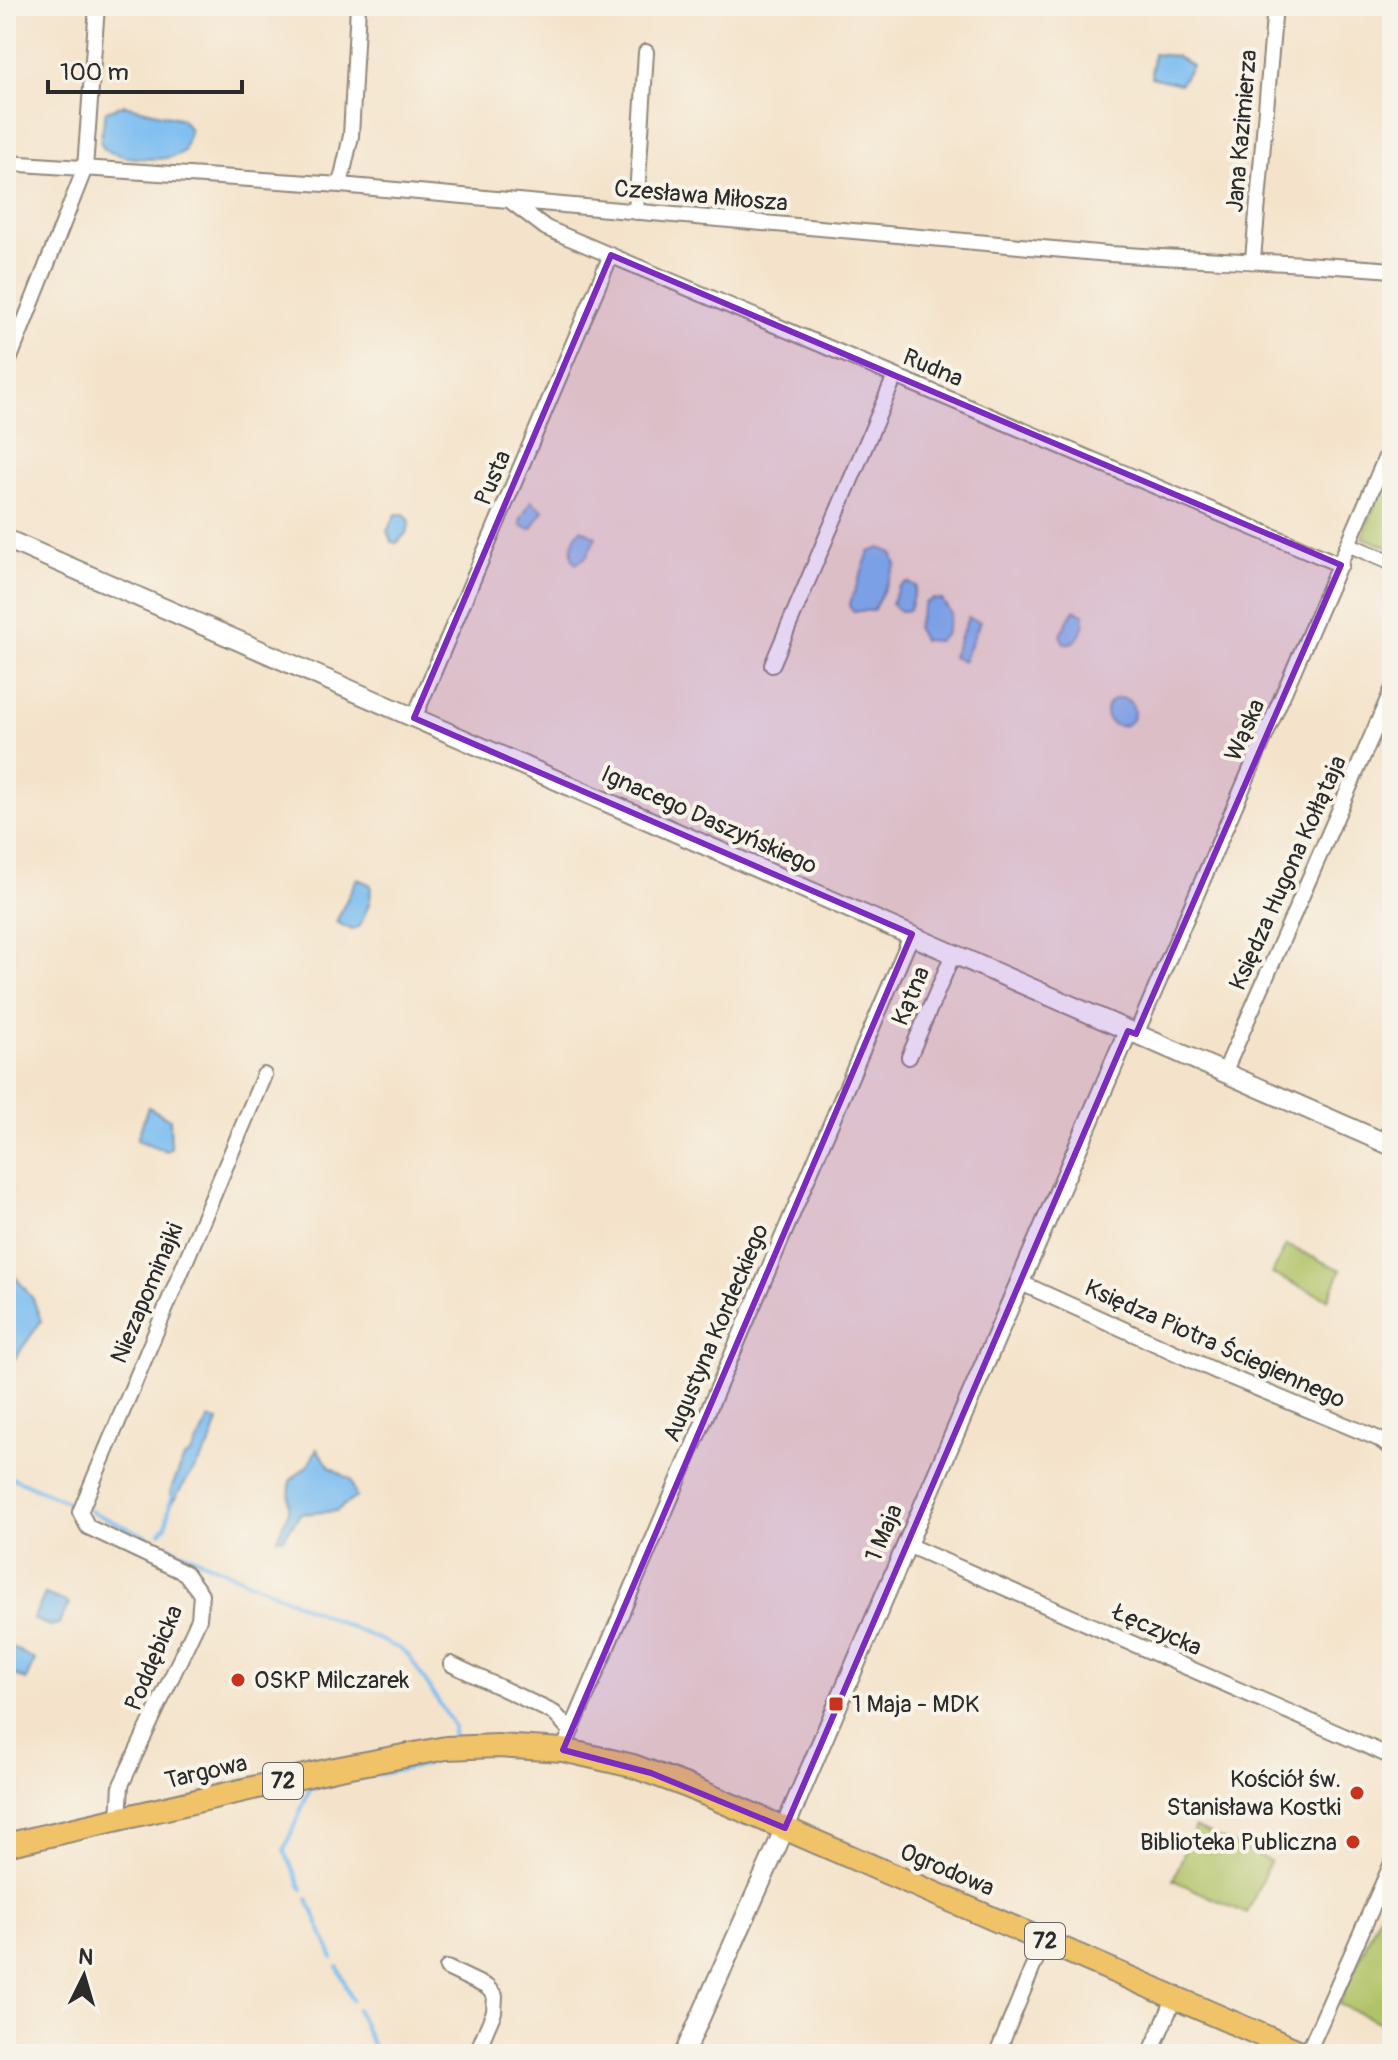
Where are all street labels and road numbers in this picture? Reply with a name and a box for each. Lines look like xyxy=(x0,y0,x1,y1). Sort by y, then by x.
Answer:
street label: Jana Kazimierza xyxy=(1220,48,1264,214)
street label: Czesława Miłosza xyxy=(613,174,789,218)
street label: Rudna xyxy=(899,342,967,394)
street label: Pusta xyxy=(469,446,517,510)
street label: Wąska xyxy=(1219,694,1271,766)
street label: Księdza Hugona Kołłątaja xyxy=(1223,751,1353,995)
street label: Ignacego Daszyńskiego xyxy=(597,759,821,881)
street label: Kątna xyxy=(886,962,936,1030)
street label: Niezapominajki xyxy=(104,1218,190,1368)
street label: Augustyna Kordeckiego xyxy=(657,1220,775,1446)
street label: Księdza Piotra Ściegiennego xyxy=(1080,1273,1350,1415)
street label: 1 Maja xyxy=(859,1500,909,1566)
street label: Łęczycka xyxy=(1106,1597,1206,1663)
street label: Poddębicka xyxy=(119,1601,189,1715)
street label: Targowa xyxy=(162,1748,250,1796)
road number: 72 xyxy=(263,1763,303,1799)
street label: Ogrodowa xyxy=(895,1837,999,1903)
road number: 72 xyxy=(1025,1923,1065,1959)

